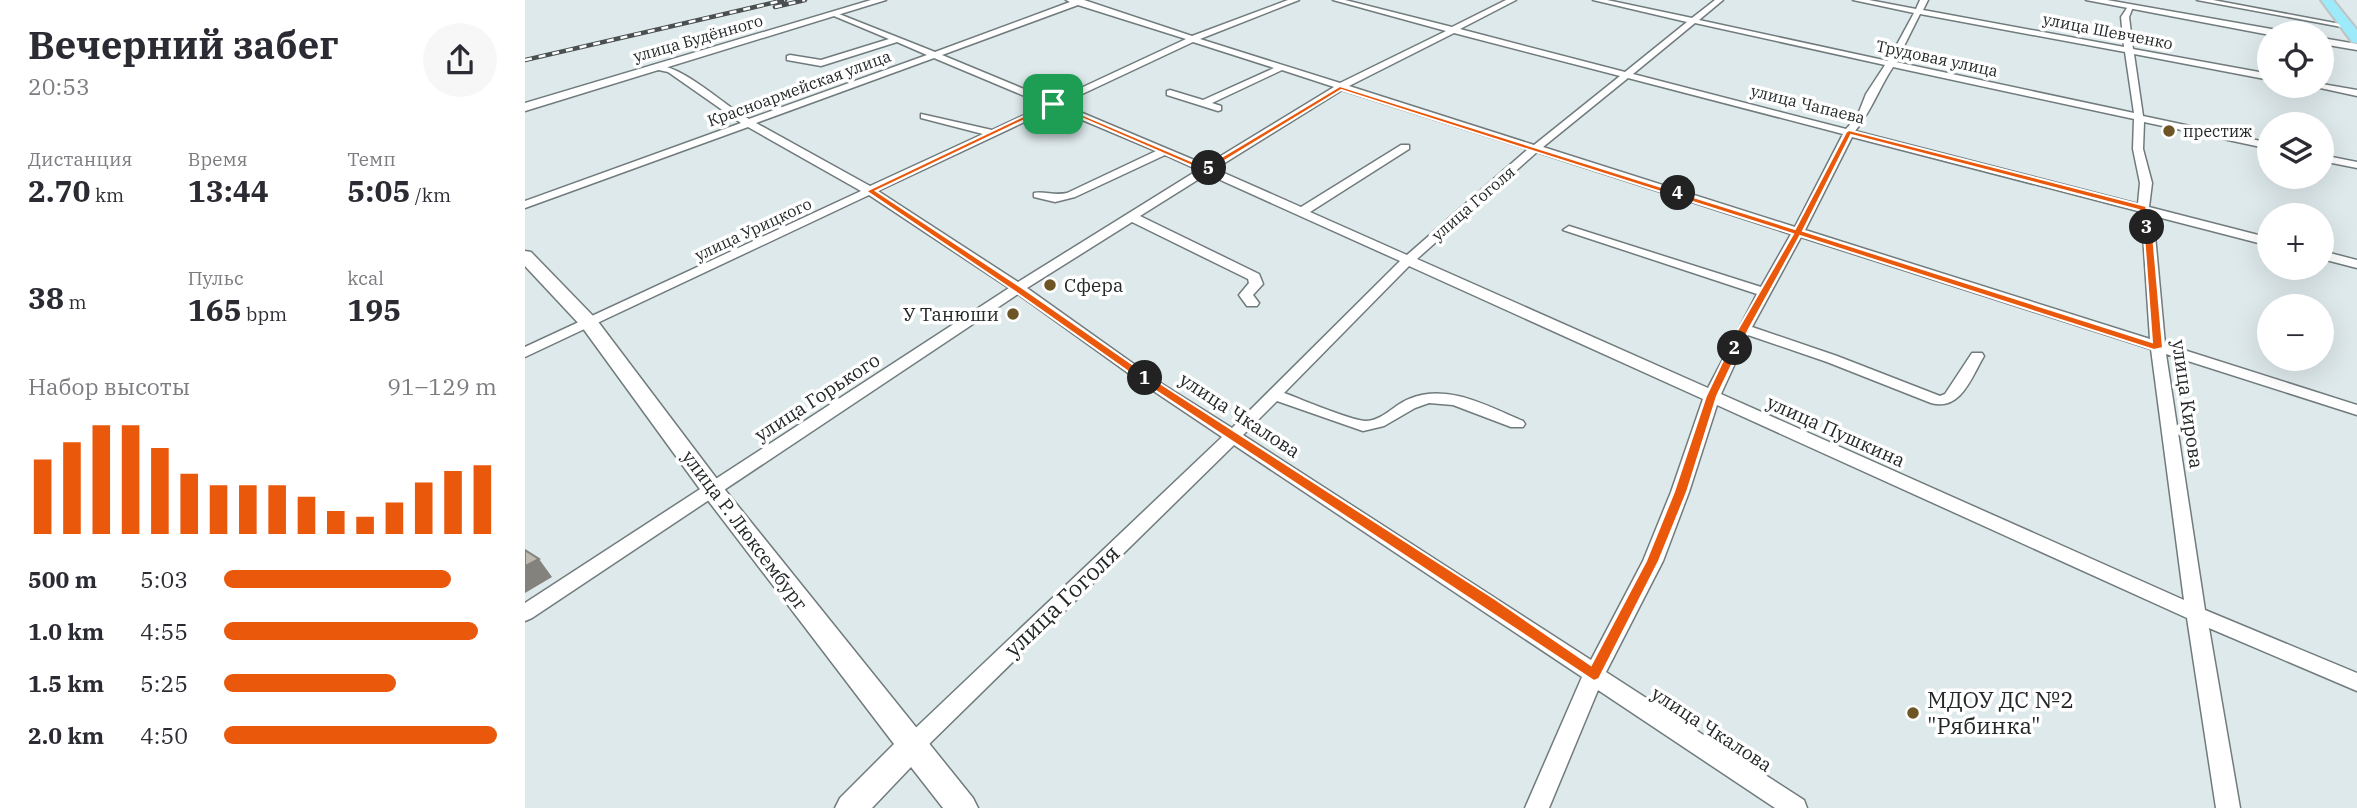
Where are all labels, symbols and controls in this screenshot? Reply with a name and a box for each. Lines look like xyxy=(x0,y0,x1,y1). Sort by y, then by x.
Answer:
street label: улица Шевченко xyxy=(2041,9,2175,53)
street label: улица Будённого xyxy=(631,10,765,66)
text: Вечерний забег xyxy=(28,20,339,69)
map controls xyxy=(2257,21,2334,371)
button: locate xyxy=(2257,21,2334,98)
button: share xyxy=(423,23,497,97)
street label: Трудовая улица xyxy=(1874,35,2000,81)
street label: Красноармейская улица xyxy=(705,45,894,131)
text: 20:53 xyxy=(28,71,90,101)
pin xyxy=(1023,74,1083,134)
street label: улица Чапаева xyxy=(1749,80,1867,128)
icon: arrive xyxy=(1034,85,1072,123)
button: layers xyxy=(2257,112,2334,189)
place label: престиж xyxy=(2183,121,2252,141)
marker: престиж xyxy=(2161,123,2177,139)
text: Дистанция xyxy=(28,147,133,171)
text: Время xyxy=(188,147,248,171)
text: Темп xyxy=(347,147,396,171)
pin: 5 xyxy=(1191,150,1227,186)
text: 5 xyxy=(1203,155,1214,179)
street label: улица Гоголя xyxy=(1427,161,1519,245)
text: 2.70 xyxy=(28,171,90,210)
text: 13:44 xyxy=(188,171,269,210)
text: 5:05 xyxy=(347,171,410,210)
pin: 4 xyxy=(1661,176,1695,210)
text: 4 xyxy=(1672,180,1683,204)
text: km xyxy=(90,183,124,207)
text: /km xyxy=(410,183,451,207)
street label: улица Урицкого xyxy=(691,193,815,265)
button: + xyxy=(2257,203,2334,280)
pin: 3 xyxy=(2129,210,2165,244)
text: 3 xyxy=(2141,214,2152,238)
text: Пульс xyxy=(188,266,244,290)
text: kcal xyxy=(347,266,384,290)
place label: Сфера xyxy=(1064,273,1123,297)
marker: Сфера xyxy=(1042,277,1058,293)
text: 38 xyxy=(28,278,64,317)
text: m xyxy=(64,290,87,314)
text: 165 xyxy=(188,290,242,329)
text: 195 xyxy=(347,290,401,329)
button: − xyxy=(2257,294,2334,371)
text: bpm xyxy=(242,302,287,326)
place label: У Танюши xyxy=(903,302,999,326)
marker: У Танюши xyxy=(1005,306,1021,322)
pin: 2 xyxy=(1717,330,1753,366)
text: 2 xyxy=(1729,335,1740,359)
street label: улица Кирова xyxy=(2167,338,2209,470)
street label: улица Горького xyxy=(750,348,884,446)
pin: 1 xyxy=(1127,360,1163,396)
text: 1 xyxy=(1139,365,1150,389)
street label: улица Чкалова xyxy=(1175,367,1305,463)
text: Набор высоты xyxy=(28,371,190,401)
text: 91–129 m xyxy=(387,371,497,401)
street label: улица Пушкина xyxy=(1763,390,1909,472)
street label: улица Р. Люксембург xyxy=(677,445,813,615)
street label: улица Гоголя xyxy=(997,538,1126,663)
text: 500 m xyxy=(28,564,97,594)
text: 5:03 xyxy=(140,564,188,594)
text: 1.0 km xyxy=(28,616,104,646)
text: 4:55 xyxy=(140,616,188,646)
text: 1.5 km xyxy=(28,668,104,698)
text: 5:25 xyxy=(140,668,188,698)
street label: улица Чкалова xyxy=(1647,681,1777,777)
place label: МДОУ ДС №2 "Рябинка" xyxy=(1927,684,2074,740)
marker: МДОУ ДС №2 "Рябинка" xyxy=(1905,705,1921,721)
text: 2.0 km xyxy=(28,720,104,750)
text: 4:50 xyxy=(140,720,188,750)

